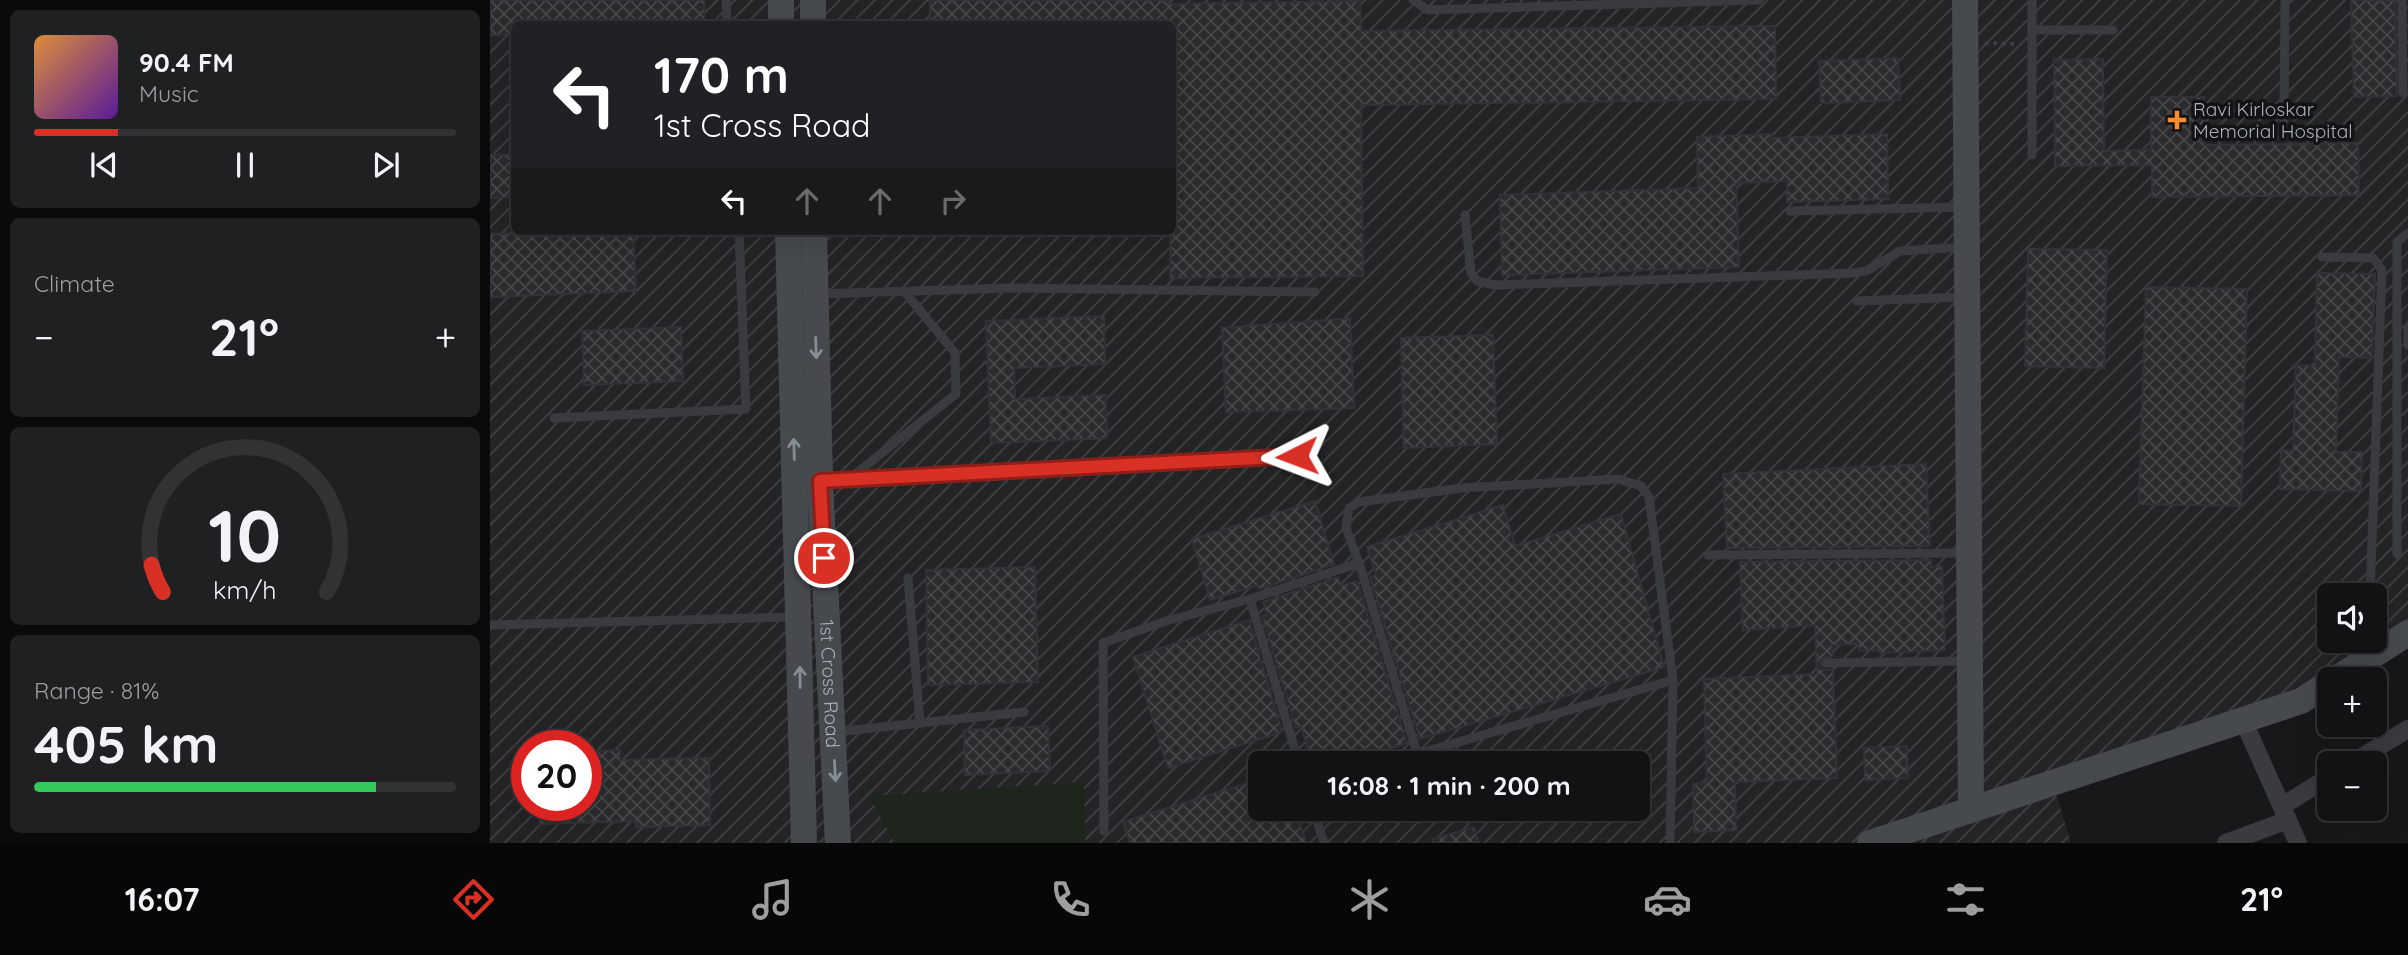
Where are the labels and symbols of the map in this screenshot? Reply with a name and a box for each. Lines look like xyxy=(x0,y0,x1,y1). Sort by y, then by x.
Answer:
place label: Ravi Kirloskar Memorial Hospital xyxy=(2193,97,2353,143)
marker: Ravi Kirloskar Memorial Hospital xyxy=(2167,110,2187,130)
one-way arrow xyxy=(809,336,822,359)
position arrow xyxy=(1260,419,1334,493)
one-way arrow xyxy=(788,438,801,461)
pin xyxy=(794,528,854,588)
street label: 1st Cross Road xyxy=(815,619,845,748)
one-way arrow xyxy=(793,666,807,689)
speed limit sign: 20 xyxy=(511,730,602,821)
one-way arrow xyxy=(828,760,841,783)

